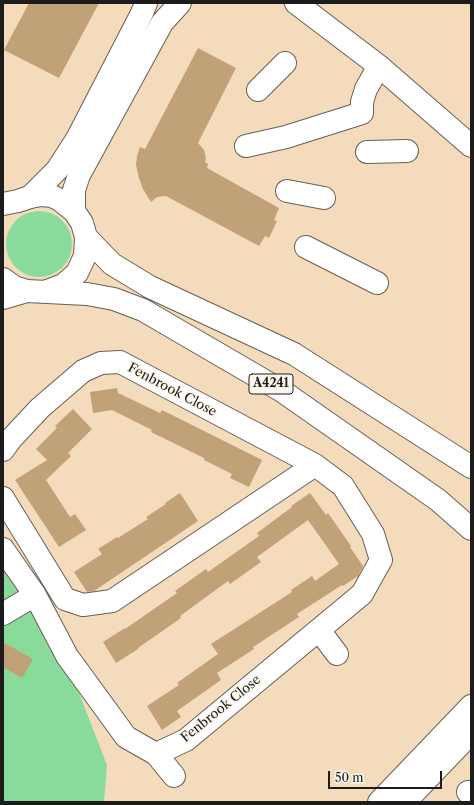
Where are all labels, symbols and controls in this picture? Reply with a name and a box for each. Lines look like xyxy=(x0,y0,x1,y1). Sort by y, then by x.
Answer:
street label: Fenbrook Close xyxy=(125,360,219,420)
road number: A4241 xyxy=(249,374,293,394)
street label: Fenbrook Close xyxy=(178,672,264,746)
scale bar xyxy=(330,763,444,789)
text: 50 m xyxy=(335,770,364,785)

